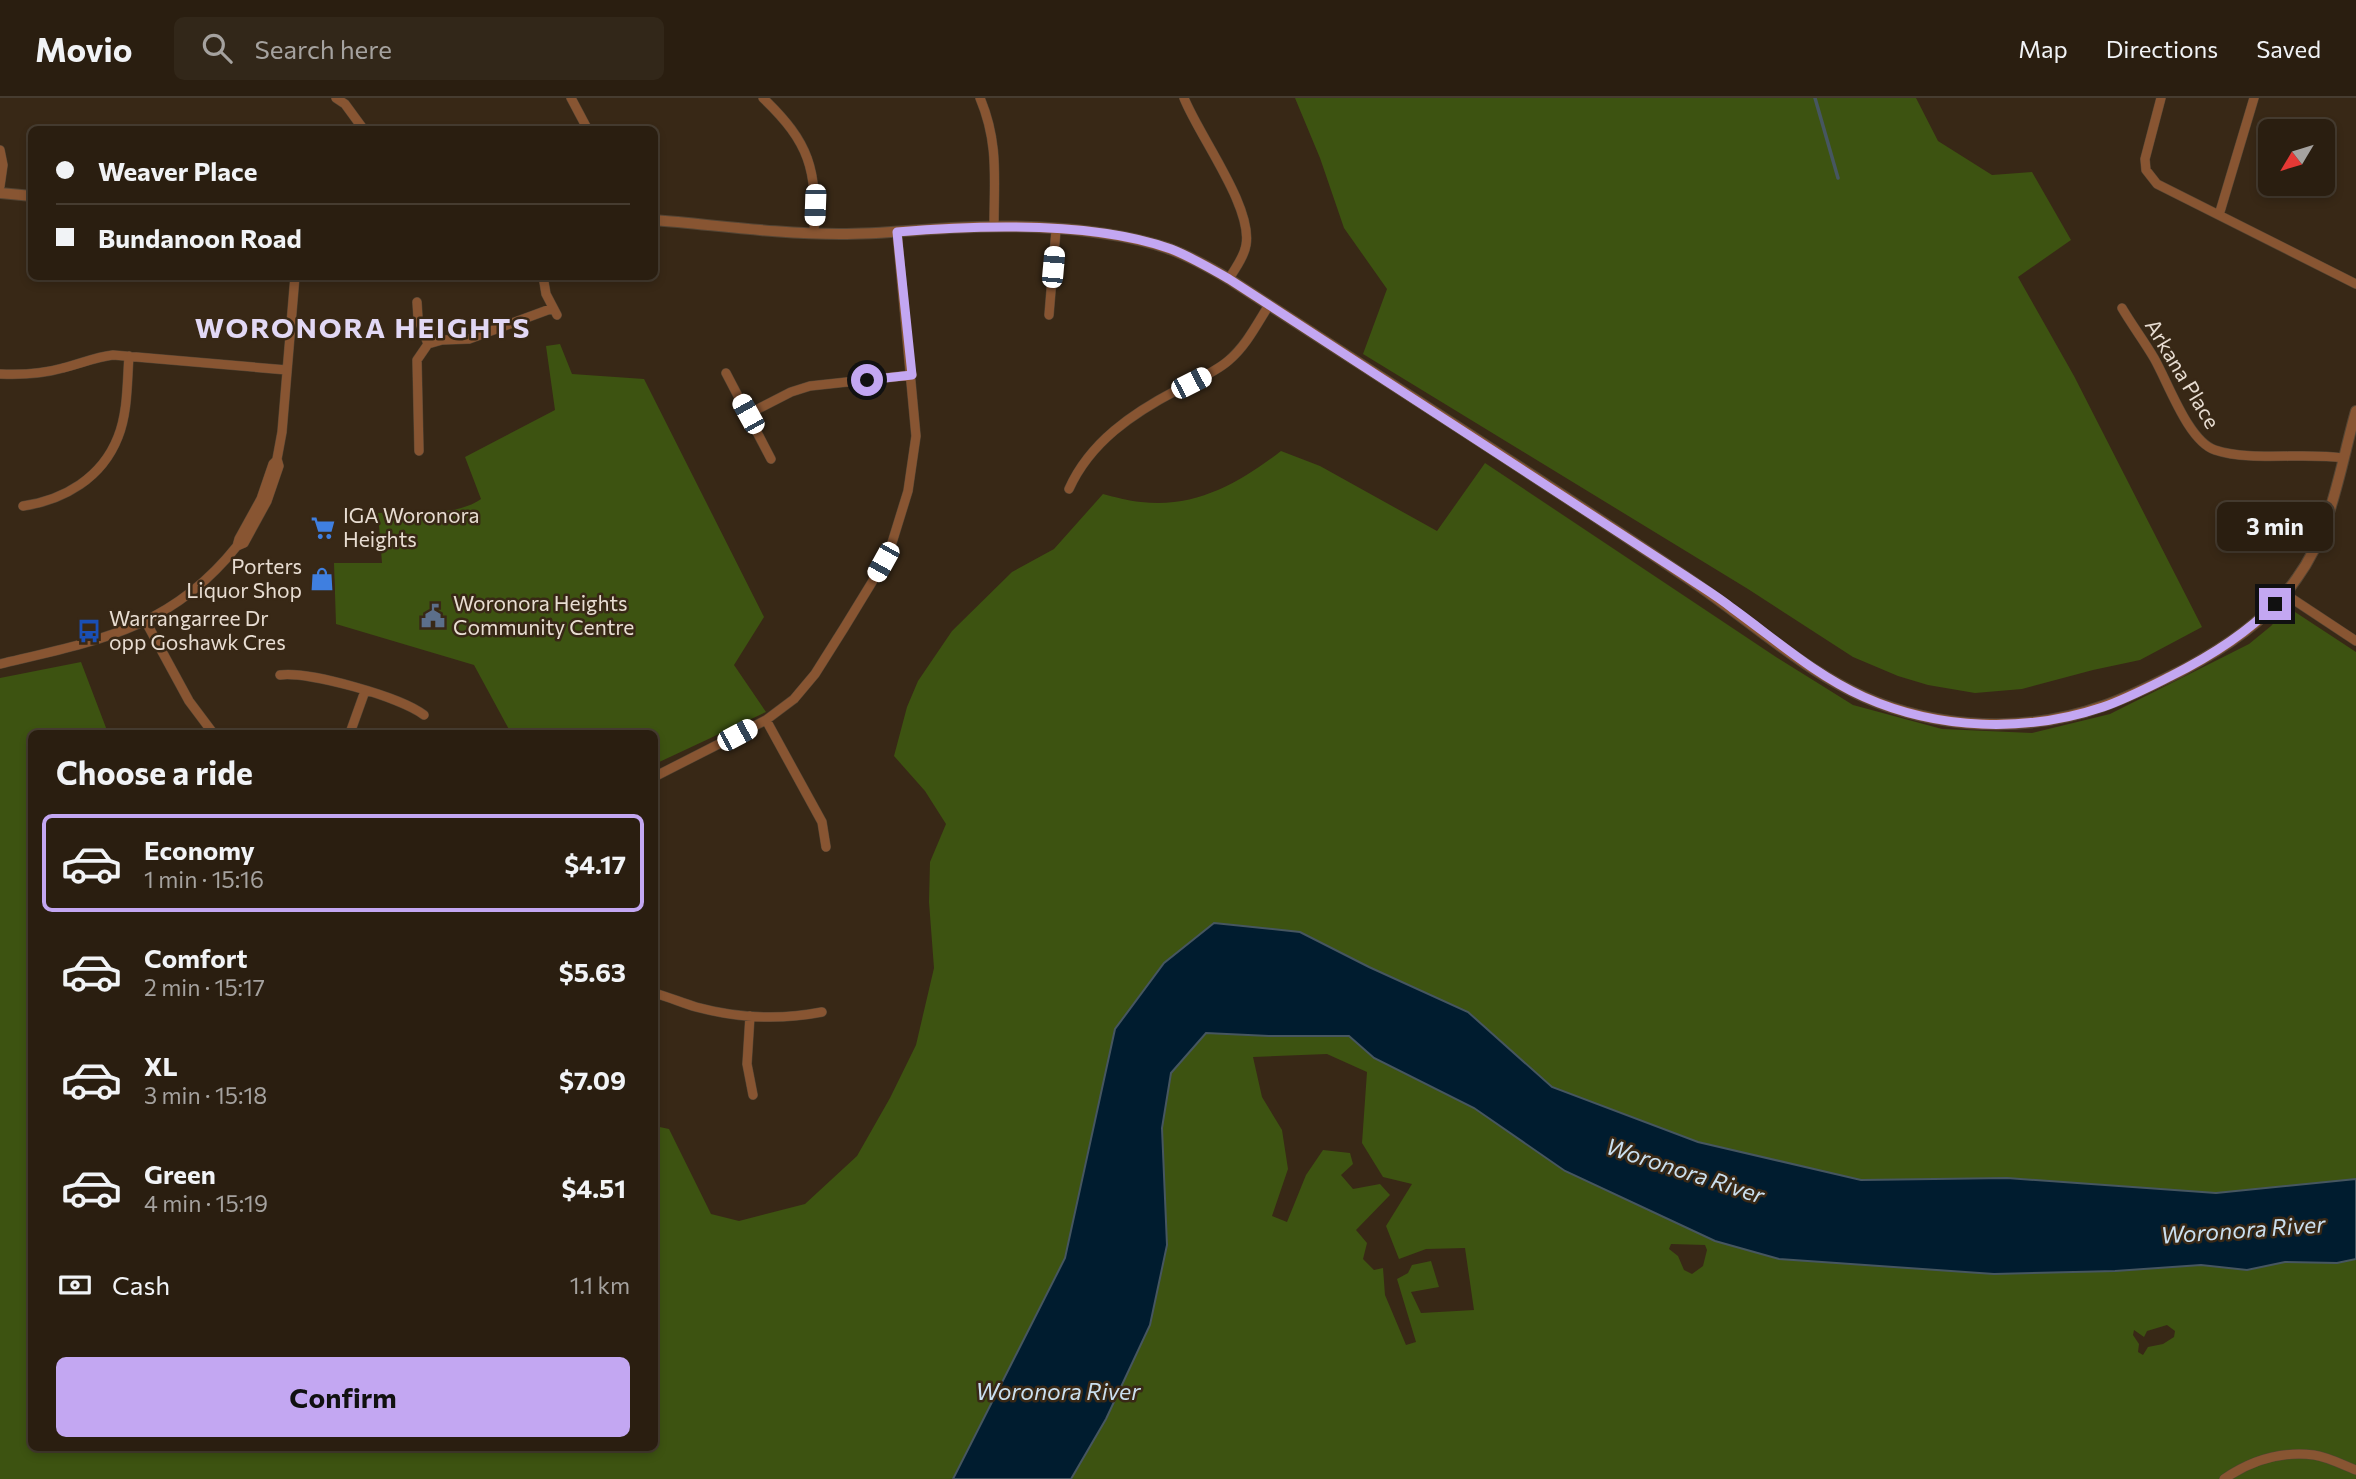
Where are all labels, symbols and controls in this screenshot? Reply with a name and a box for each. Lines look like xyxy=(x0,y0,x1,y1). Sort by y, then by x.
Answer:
search box xyxy=(174,17,664,80)
text: Movio xyxy=(35,28,132,69)
icon: search xyxy=(198,29,236,67)
text: Search here xyxy=(254,33,392,64)
text: Map xyxy=(2018,34,2068,63)
text: Directions xyxy=(2106,34,2218,63)
text: Saved xyxy=(2256,34,2321,63)
north arrow xyxy=(2258,119,2334,196)
map controls xyxy=(2258,119,2335,196)
text: Weaver Place xyxy=(98,155,257,186)
car xyxy=(804,184,827,226)
text: Bundanoon Road xyxy=(98,222,302,253)
car xyxy=(1041,245,1066,289)
district label: WORONORA HEIGHTS xyxy=(195,310,531,344)
street label: Arkana Place xyxy=(2141,314,2226,432)
route start xyxy=(851,364,883,396)
car xyxy=(1168,364,1215,402)
car xyxy=(729,391,768,437)
place label: IGA Woronora Heights xyxy=(343,502,480,551)
callout: 3 min xyxy=(2217,503,2333,552)
text: 3 min xyxy=(2246,512,2304,540)
supermarket icon: IGA Woronora Heights xyxy=(309,514,337,542)
car xyxy=(864,539,903,585)
place label: Porters Liquor Shop xyxy=(186,553,302,602)
shop icon: Porters Liquor Shop xyxy=(308,565,336,593)
route end xyxy=(2259,588,2291,620)
place label: Woronora Heights Community Centre xyxy=(453,590,634,639)
public building icon: Woronora Heights Community Centre xyxy=(419,602,447,630)
place label: Warrangarree Dr opp Goshawk Cres xyxy=(109,605,286,654)
bus stop icon: Warrangarree Dr opp Goshawk Cres xyxy=(75,617,103,645)
car xyxy=(714,716,761,754)
text: Choose a ride xyxy=(56,752,253,792)
icon: car xyxy=(60,832,123,895)
text: Economy xyxy=(144,834,255,865)
text: $4.17 xyxy=(564,848,626,879)
text: 1 min · 15:16 xyxy=(144,865,264,893)
icon: car xyxy=(60,940,123,1003)
text: Comfort xyxy=(144,942,247,973)
text: $5.63 xyxy=(559,956,626,987)
text: 2 min · 15:17 xyxy=(144,973,265,1001)
icon: car xyxy=(60,1048,123,1111)
text: XL xyxy=(144,1050,178,1081)
text: $7.09 xyxy=(559,1064,626,1095)
text: 3 min · 15:18 xyxy=(144,1081,267,1109)
water label: Woronora River xyxy=(1603,1131,1769,1209)
icon: car xyxy=(60,1156,123,1219)
text: Green xyxy=(144,1158,216,1189)
text: $4.51 xyxy=(561,1172,626,1203)
text: 4 min · 15:19 xyxy=(144,1189,268,1217)
water label: Woronora River xyxy=(2160,1209,2327,1249)
icon: cash xyxy=(56,1266,94,1304)
text: Cash xyxy=(112,1269,170,1300)
text: 1.1 km xyxy=(570,1271,630,1299)
button: Confirm xyxy=(56,1357,630,1437)
water label: Woronora River xyxy=(976,1377,1141,1405)

